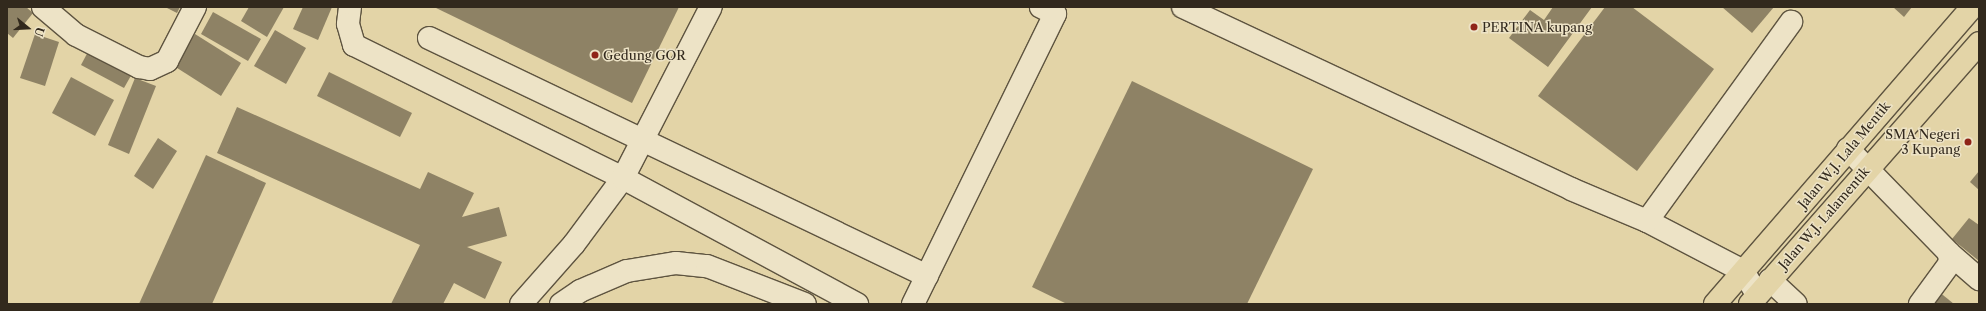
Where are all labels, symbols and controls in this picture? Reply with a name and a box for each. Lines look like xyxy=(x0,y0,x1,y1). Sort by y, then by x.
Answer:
north arrow xyxy=(8,8,48,48)
place label: PERTINA kupang xyxy=(1482,19,1593,35)
marker: PERTINA kupang xyxy=(1469,22,1479,32)
text: U xyxy=(31,25,47,38)
place label: Gedung GOR xyxy=(603,47,686,63)
marker: Gedung GOR xyxy=(590,50,600,60)
street label: Jalan W.J. Lala Mentik xyxy=(1795,98,1893,212)
place label: SMA Negeri 3 Kupang xyxy=(1885,127,1960,158)
marker: SMA Negeri 3 Kupang xyxy=(1963,137,1973,147)
street label: Jalan W.J. Lalamentik xyxy=(1775,163,1873,273)

